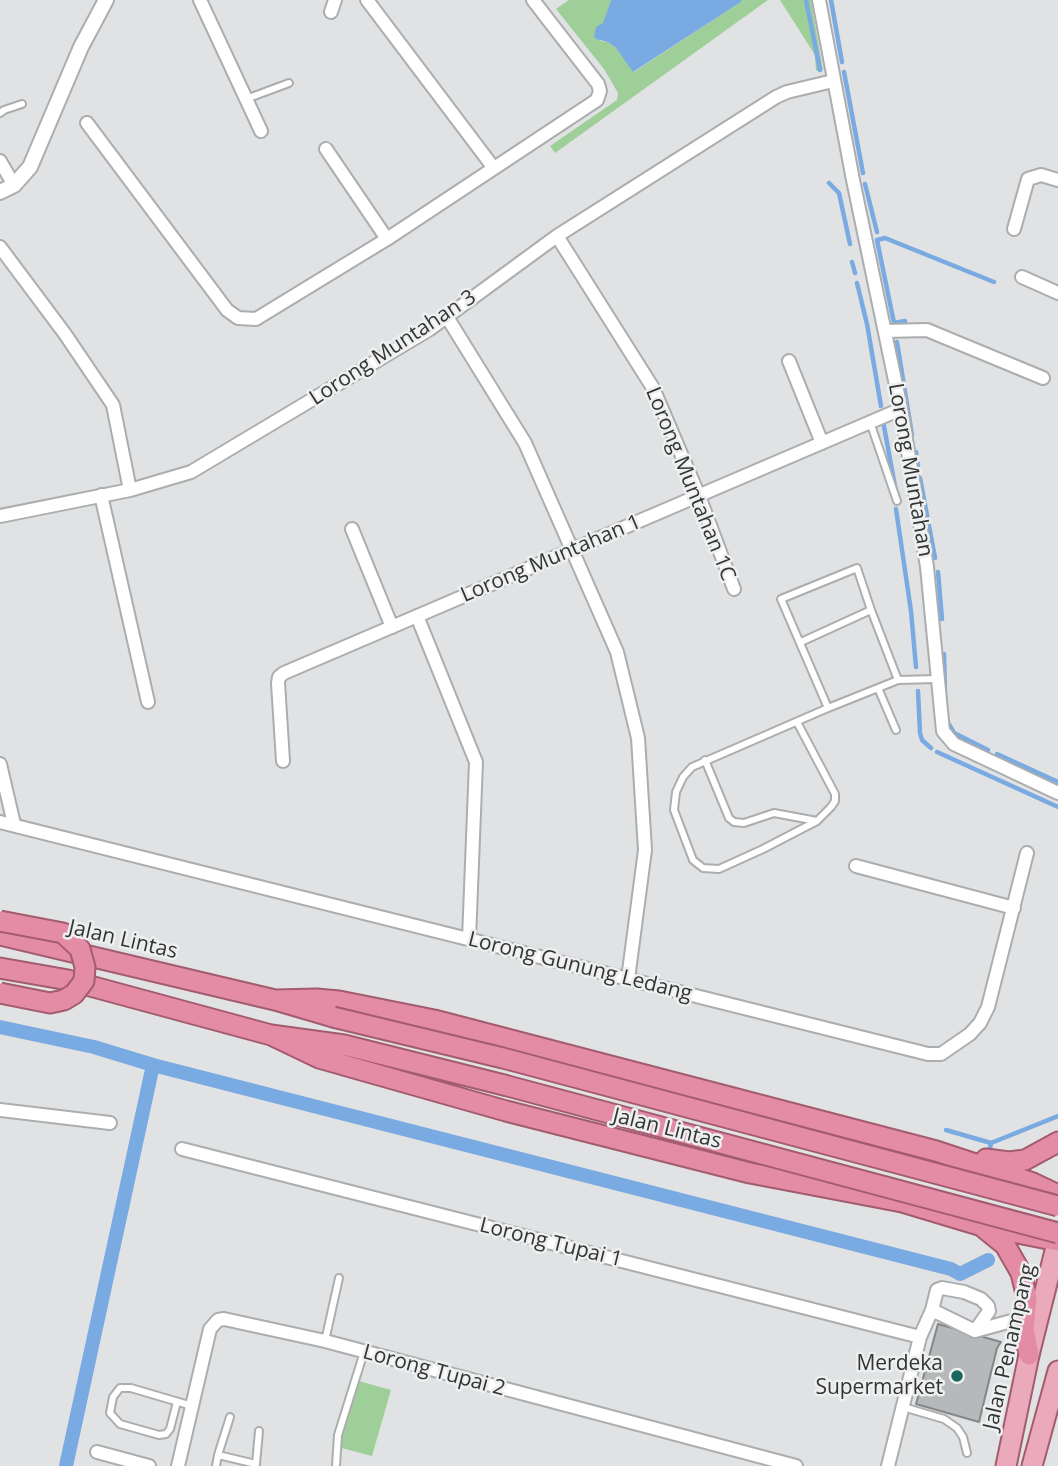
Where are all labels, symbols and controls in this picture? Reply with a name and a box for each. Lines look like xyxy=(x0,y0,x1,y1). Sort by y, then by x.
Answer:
street label: Lorong Muntahan 3 xyxy=(305,285,481,411)
street label: Lorong Muntahan xyxy=(882,381,938,559)
street label: Lorong Muntahan 1C xyxy=(640,384,740,584)
street label: Lorong Muntahan 1 xyxy=(457,510,645,608)
street label: Jalan Lintas xyxy=(66,915,180,965)
street label: Lorong Gunung Ledang xyxy=(465,927,695,1007)
street label: Jalan Lintas xyxy=(610,1103,724,1155)
street label: Lorong Tupai 1 xyxy=(477,1213,625,1273)
street label: Jalan Penampang xyxy=(979,1261,1041,1433)
street label: Lorong Tupai 2 xyxy=(360,1340,508,1402)
place label: Merdeka Supermarket xyxy=(815,1351,943,1401)
marker: Merdeka Supermarket xyxy=(949,1368,965,1384)

